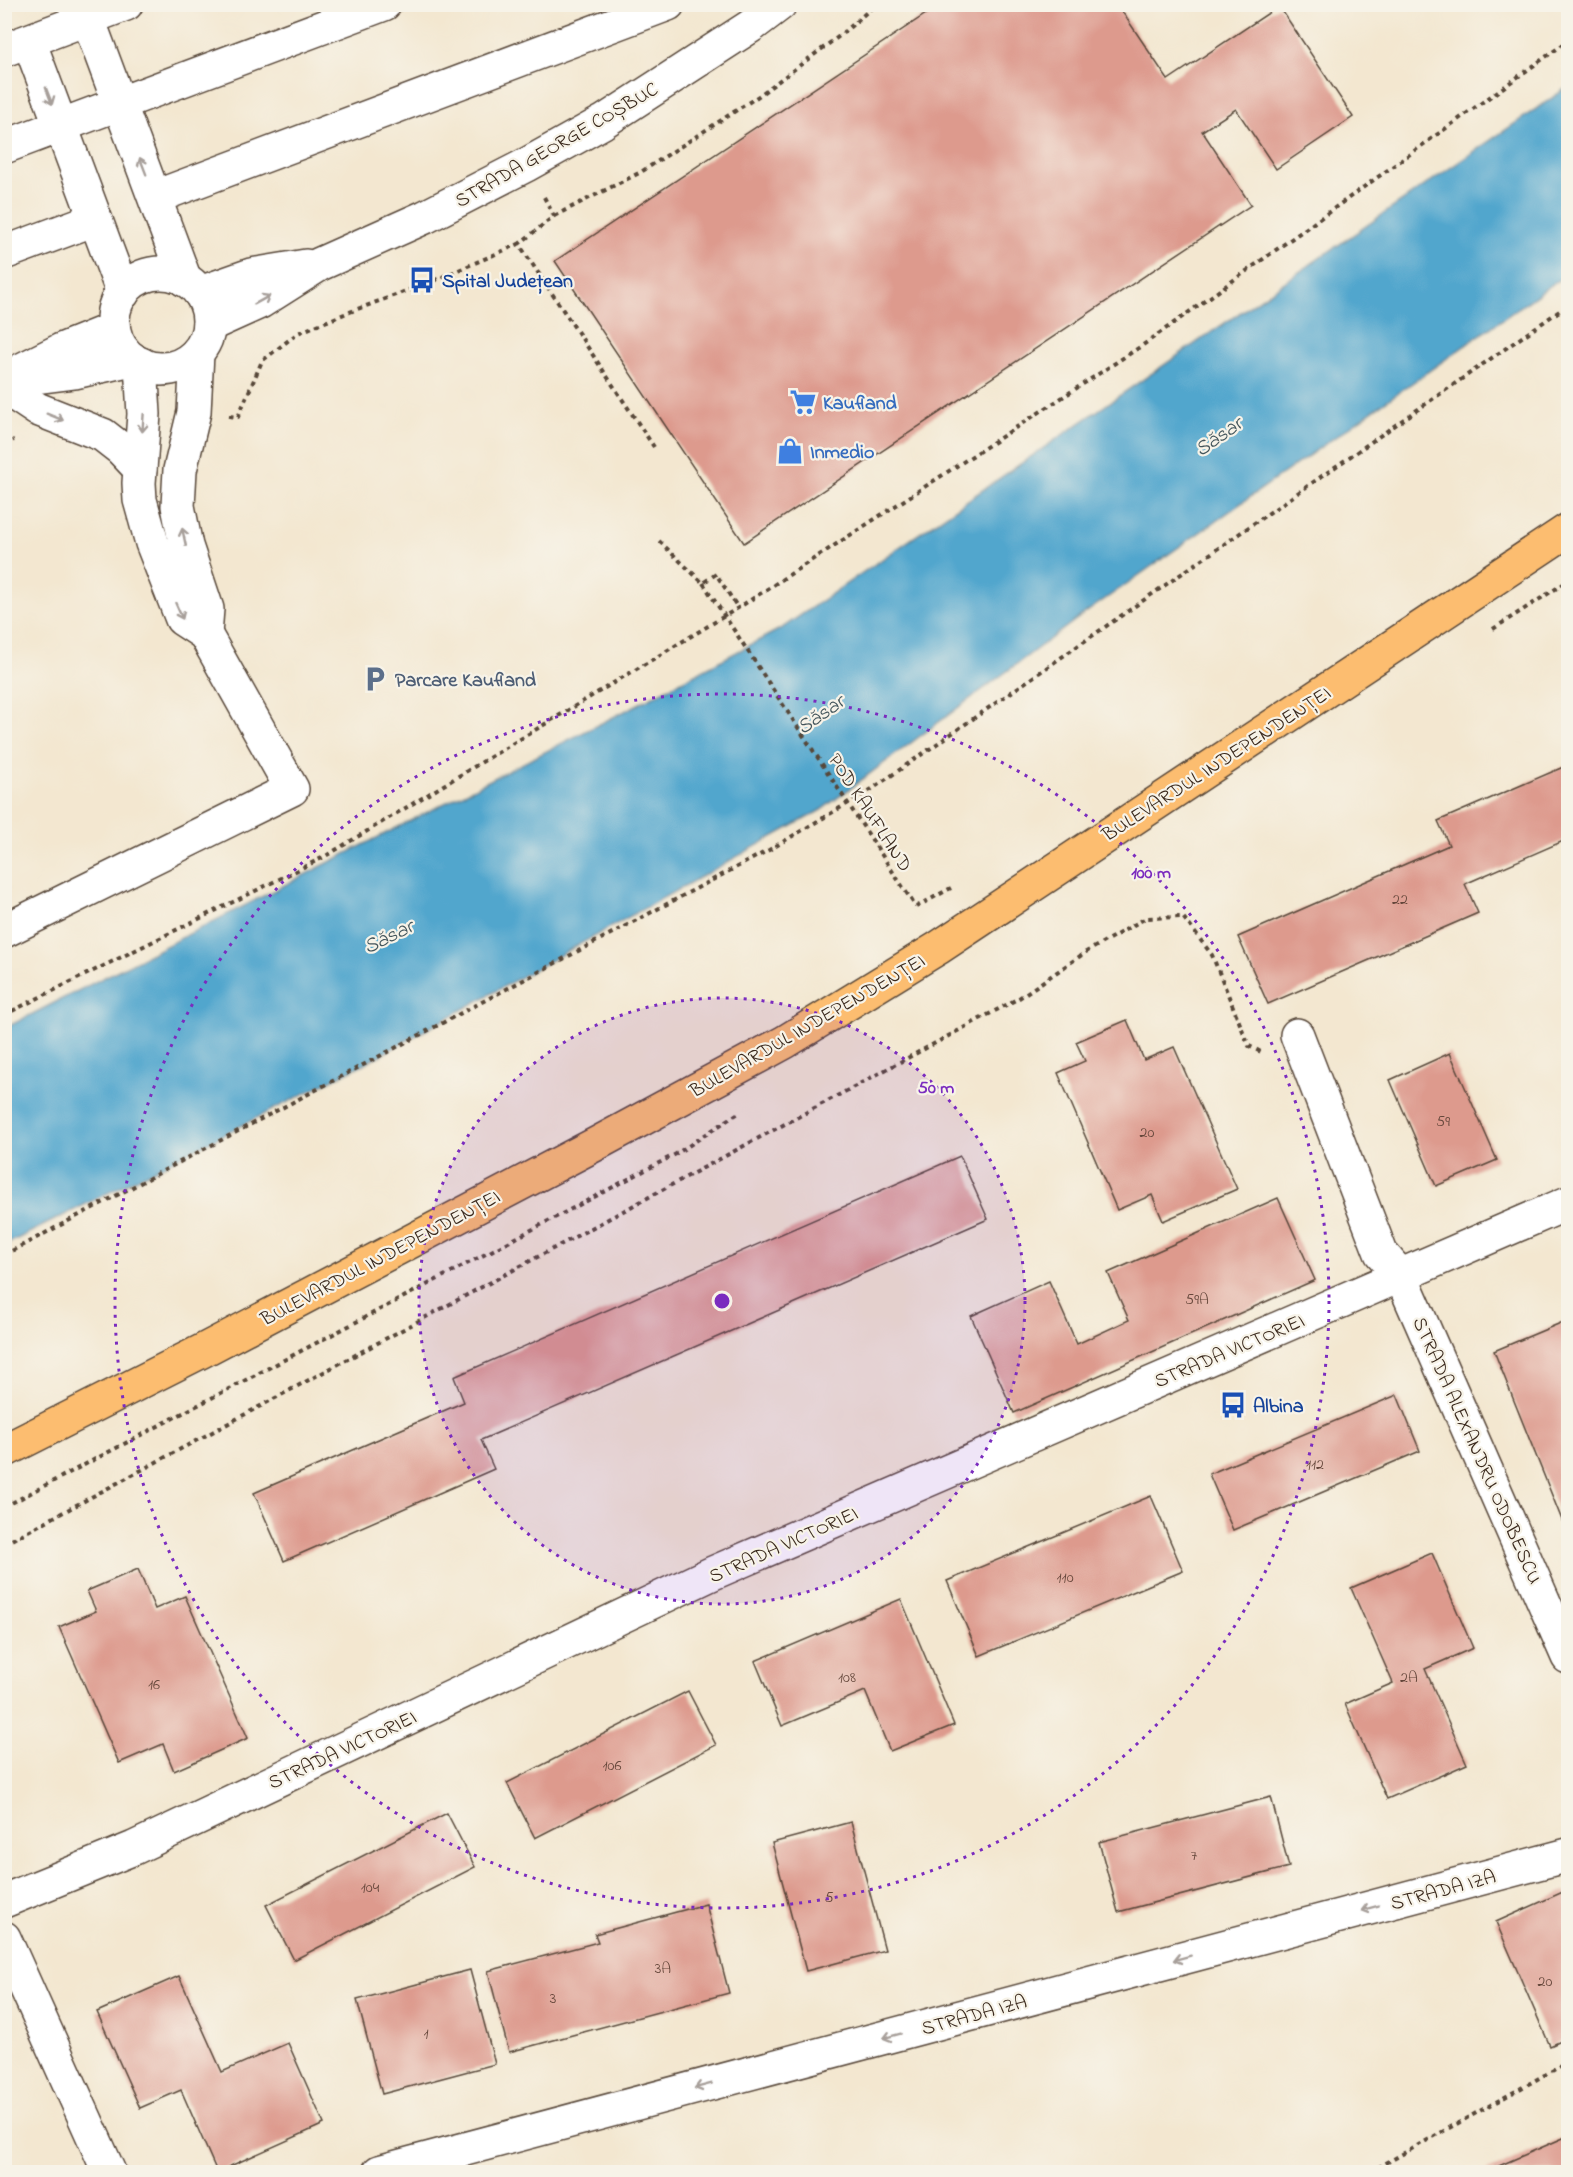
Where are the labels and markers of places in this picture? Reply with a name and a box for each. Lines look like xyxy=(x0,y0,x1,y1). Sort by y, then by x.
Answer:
bus stop icon: Spital Județean xyxy=(407,265,437,295)
place label: Spital Județean xyxy=(442,268,573,297)
supermarket icon: Kaufland xyxy=(788,387,818,417)
place label: Kaufland xyxy=(823,390,898,419)
shop icon: Inmedio xyxy=(775,436,805,466)
place label: Inmedio xyxy=(810,439,874,468)
parking icon: Parcare Kaufland xyxy=(360,664,390,694)
place label: Parcare Kaufland xyxy=(395,667,537,696)
centre of rings xyxy=(712,1291,732,1311)
bus stop icon: Albina xyxy=(1218,1390,1248,1420)
place label: Albina xyxy=(1253,1393,1304,1422)

